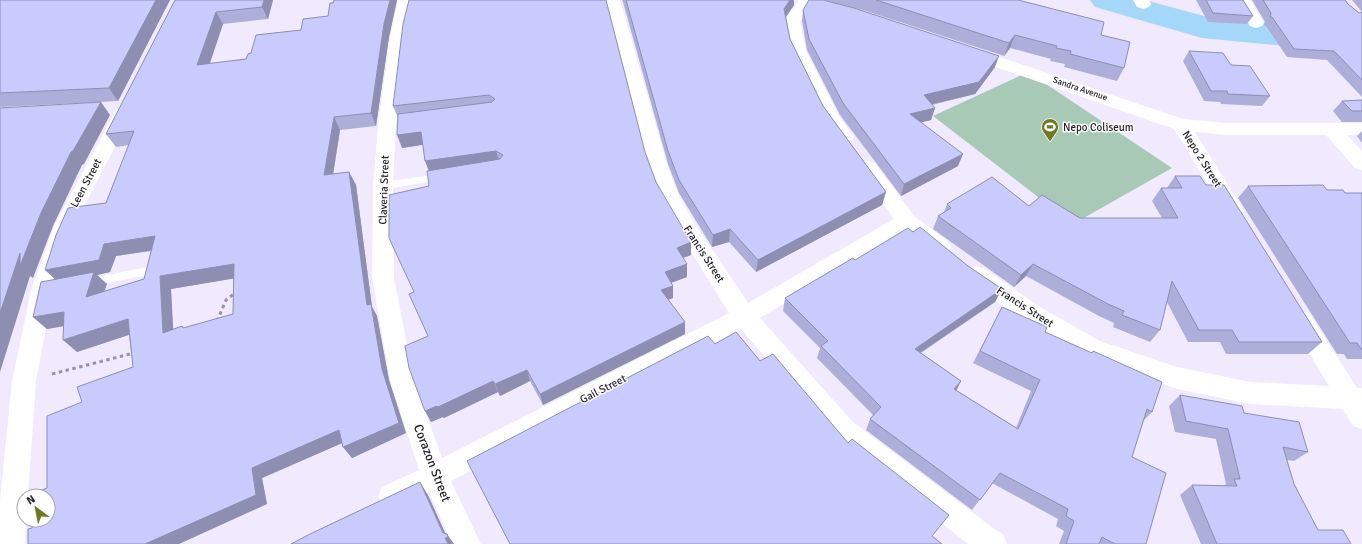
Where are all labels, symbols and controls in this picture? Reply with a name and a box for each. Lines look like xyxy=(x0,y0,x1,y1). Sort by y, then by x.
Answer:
street label: Sandra Avenue xyxy=(1051,74,1109,104)
sports icon: Nepo Coliseum xyxy=(1040,117,1060,142)
place label: Nepo Coliseum xyxy=(1063,121,1134,134)
street label: Nepo 2 Street xyxy=(1180,128,1225,190)
street label: Claveria Street xyxy=(376,155,392,225)
street label: Leen Street xyxy=(68,156,104,210)
street label: Francis Street xyxy=(681,223,727,285)
street label: Francis Street xyxy=(994,284,1056,330)
street label: Gail Street xyxy=(578,372,628,406)
street label: Corazon Street xyxy=(410,422,454,505)
north arrow xyxy=(16,488,56,528)
text: N xyxy=(24,492,38,507)

